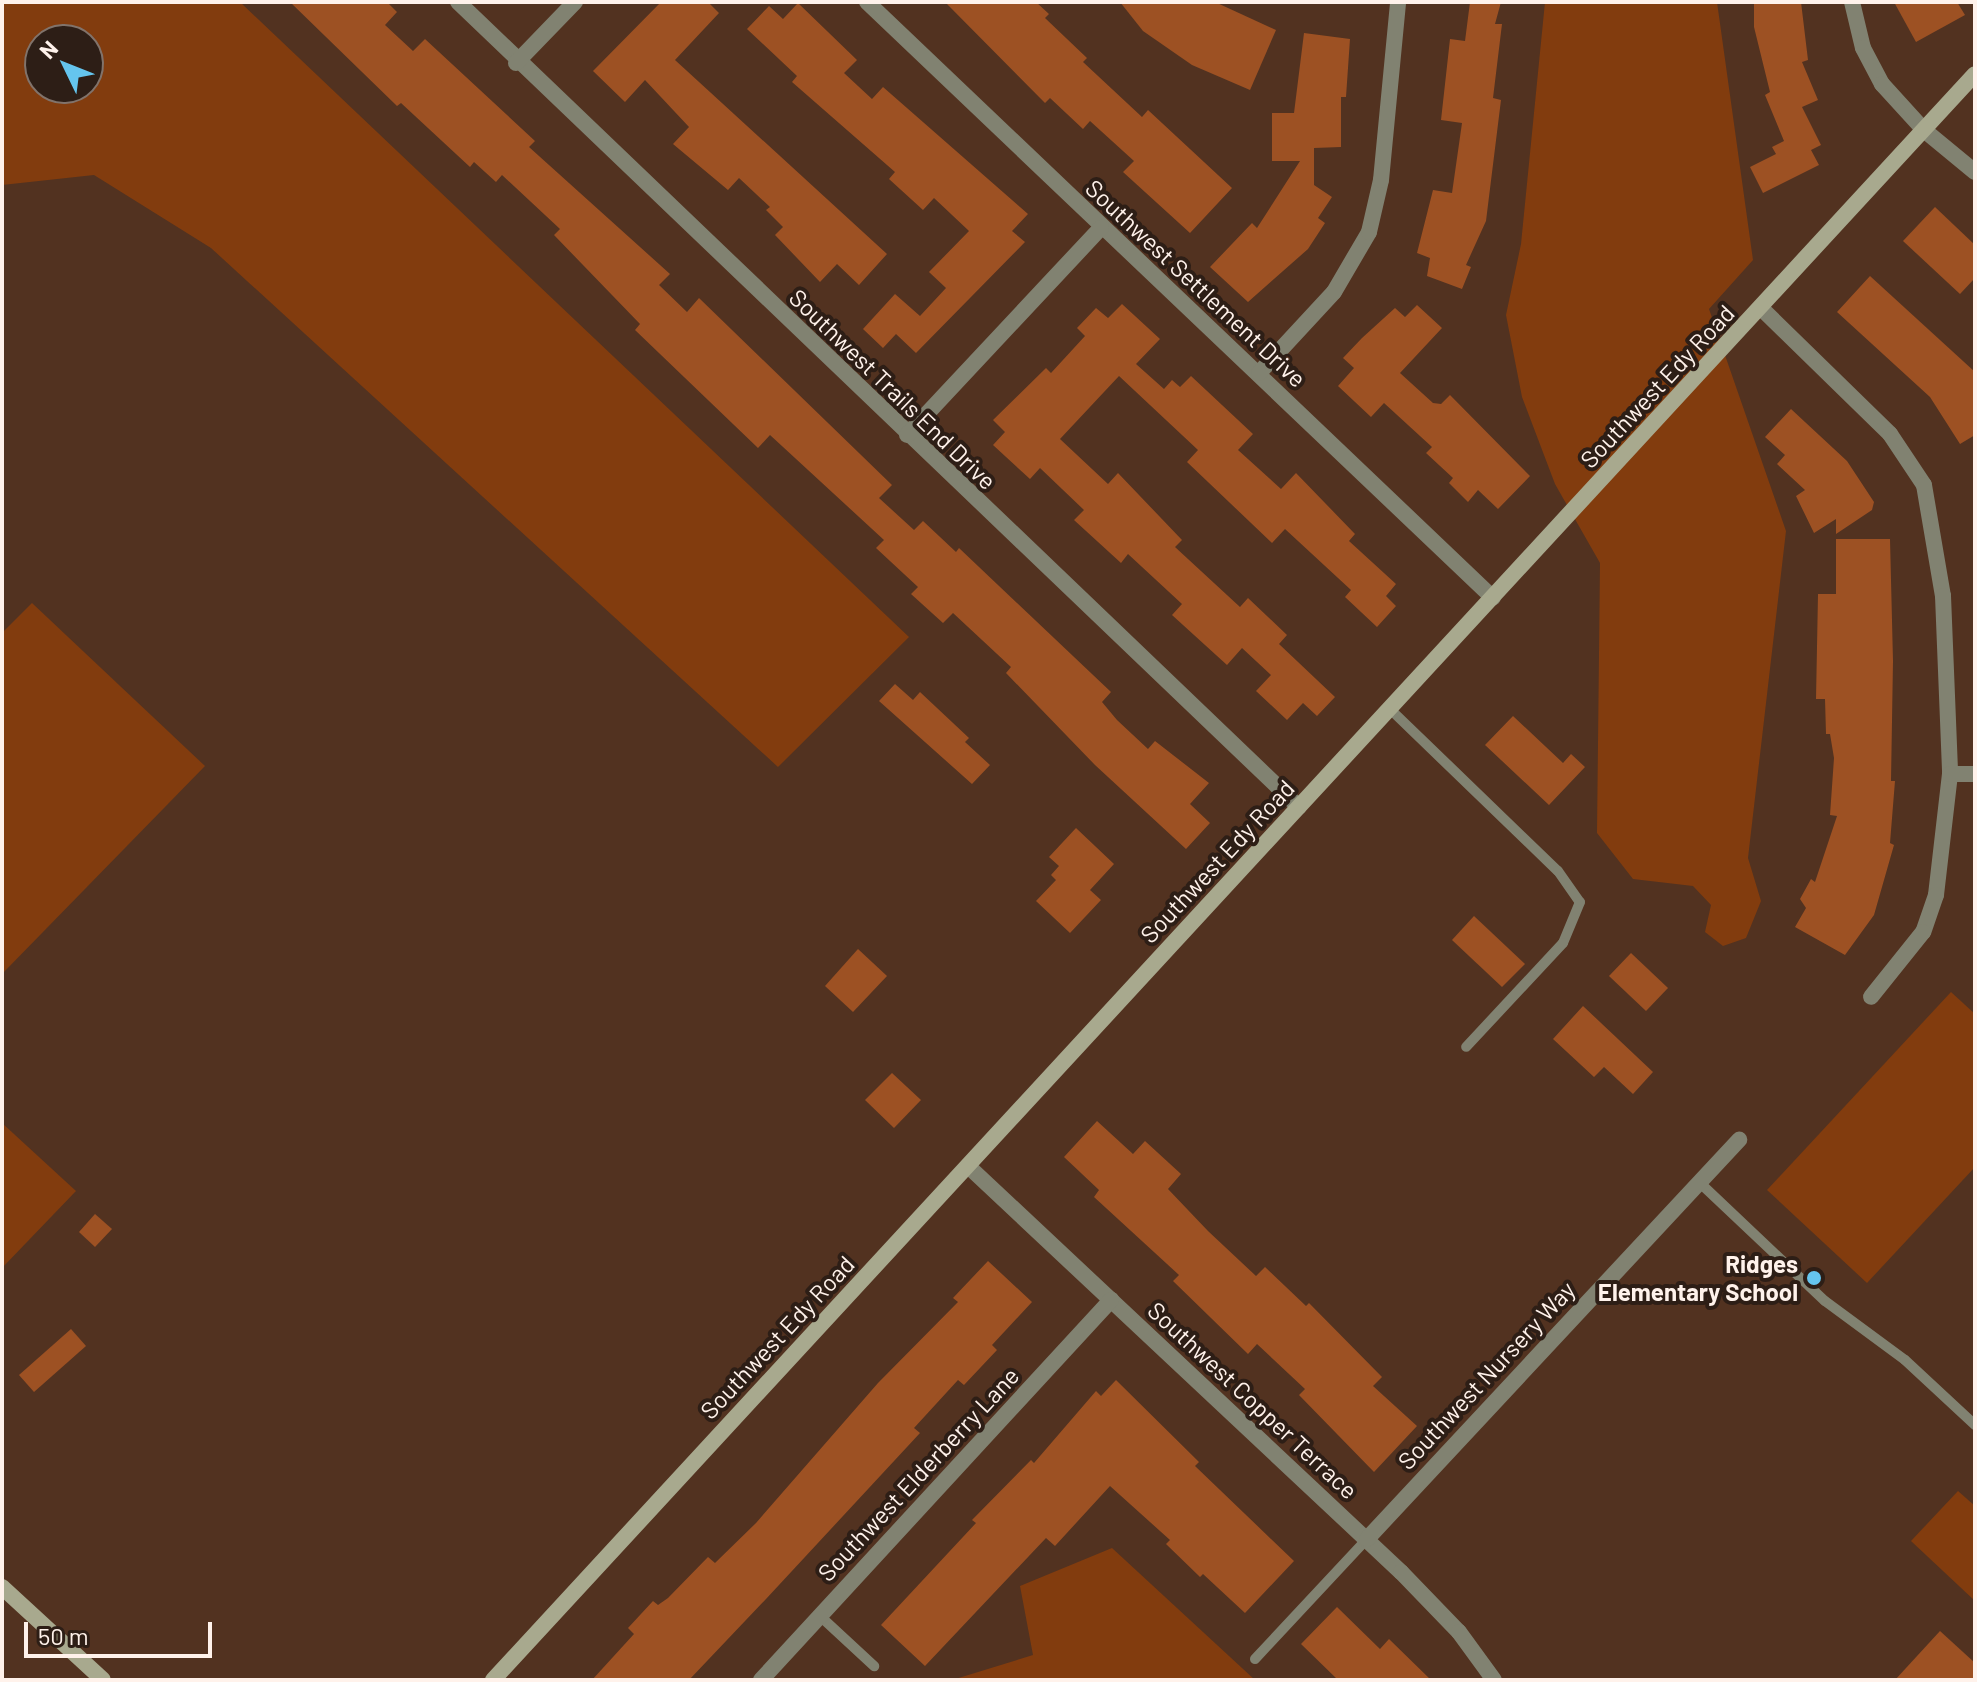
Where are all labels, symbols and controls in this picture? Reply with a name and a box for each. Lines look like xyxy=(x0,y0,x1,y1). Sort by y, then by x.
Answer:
north arrow xyxy=(24,24,104,104)
text: N xyxy=(33,35,62,63)
street label: Southwest Settlement Drive xyxy=(1080,173,1312,393)
street label: Southwest Trails End Drive xyxy=(784,283,1002,495)
street label: Southwest Edy Road xyxy=(1574,298,1740,474)
street label: Southwest Edy Road xyxy=(1134,773,1300,949)
street label: Southwest Edy Road xyxy=(694,1249,860,1425)
place label: Ridges Elementary School xyxy=(1598,1250,1798,1306)
marker: Ridges Elementary School xyxy=(1805,1269,1823,1287)
street label: Southwest Nursery Way xyxy=(1391,1275,1581,1475)
street label: Southwest Copper Terrace xyxy=(1142,1295,1364,1505)
street label: Southwest Elderberry Lane xyxy=(811,1361,1025,1587)
scale bar xyxy=(28,1606,216,1656)
text: 50 m xyxy=(38,1621,89,1650)

